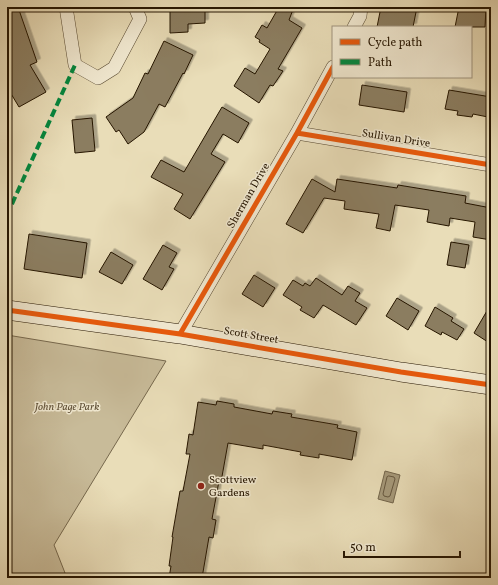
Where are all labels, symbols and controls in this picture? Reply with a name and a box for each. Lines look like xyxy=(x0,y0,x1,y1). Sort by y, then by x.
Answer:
legend xyxy=(332,26,472,78)
text: Cycle path xyxy=(368,35,423,51)
text: Path xyxy=(368,55,392,71)
street label: Sullivan Drive xyxy=(361,126,431,152)
street label: Sherman Drive xyxy=(224,161,274,231)
street label: Scott Street xyxy=(222,324,280,348)
park label: John Page Park xyxy=(34,400,99,415)
place label: Scottview Gardens xyxy=(209,473,257,501)
marker: Scottview Gardens xyxy=(196,481,206,491)
scale bar xyxy=(344,533,460,559)
text: 50 m xyxy=(350,540,376,556)

